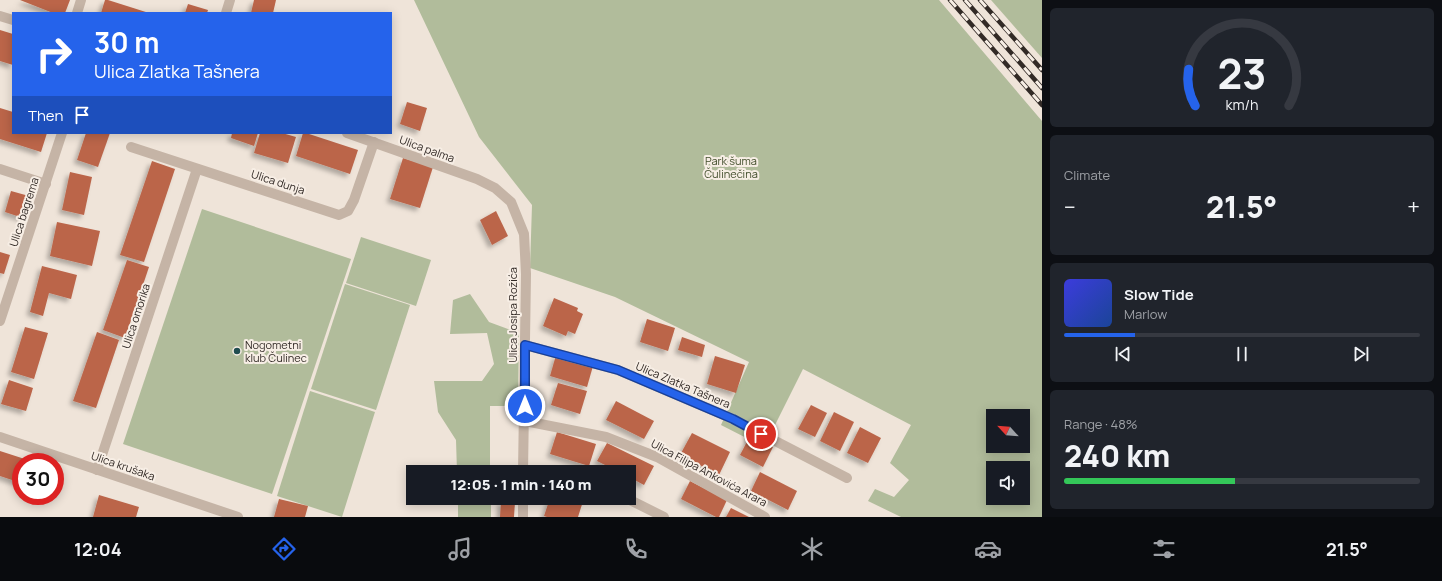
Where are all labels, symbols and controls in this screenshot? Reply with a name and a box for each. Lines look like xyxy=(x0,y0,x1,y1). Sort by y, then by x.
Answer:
text: 30 m xyxy=(94,23,159,61)
icon: right xyxy=(28,28,80,80)
text: 23 xyxy=(1218,44,1266,100)
text: Ulica Zlatka Tašnera xyxy=(94,59,260,83)
text: km/h xyxy=(1225,94,1259,113)
icon: arrive xyxy=(71,104,93,126)
text: Then xyxy=(28,105,63,126)
street label: Ulica palma xyxy=(397,132,457,165)
park label: Park šuma Čulinečina xyxy=(704,153,758,181)
street label: Ulica dunja xyxy=(249,166,307,197)
text: Climate xyxy=(1064,166,1110,184)
street label: Ulica bagrema xyxy=(5,175,42,248)
text: 21.5° xyxy=(1206,186,1277,227)
text: − xyxy=(1064,192,1076,222)
text: + xyxy=(1407,192,1420,222)
street label: Ulica Josipa Rožića xyxy=(505,267,520,363)
street label: Ulica omorika xyxy=(118,281,153,350)
text: Slow Tide xyxy=(1124,284,1194,305)
text: Marlow xyxy=(1124,305,1167,323)
place label: Nogometni klub Čulinec xyxy=(245,337,307,365)
icon: previous xyxy=(1112,343,1134,365)
icon: pause xyxy=(1231,343,1253,365)
icon: next xyxy=(1350,343,1372,365)
marker: Nogometni klub Čulinec xyxy=(232,346,242,356)
street label: Ulica Zlatka Tašnera xyxy=(634,358,733,411)
position arrow xyxy=(504,385,546,427)
north arrow xyxy=(986,409,1030,453)
map controls xyxy=(986,409,1030,505)
text: Range · 48% xyxy=(1064,415,1138,433)
pin xyxy=(744,417,778,451)
icon: arrive xyxy=(750,423,772,445)
text: 240 km xyxy=(1064,435,1170,476)
street label: Ulica Filipa Ankovića Arara xyxy=(648,436,770,510)
street label: Ulica krušaka xyxy=(89,448,157,483)
speed limit sign: 30 xyxy=(12,453,64,505)
button: sound xyxy=(986,461,1030,505)
text: 12:05 · 1 min · 140 m xyxy=(451,474,591,495)
icon: directions xyxy=(270,535,298,563)
icon: music xyxy=(446,535,474,563)
icon: phone xyxy=(622,535,650,563)
icon: climate xyxy=(798,535,826,563)
icon: car xyxy=(974,535,1002,563)
icon: filters xyxy=(1150,535,1178,563)
text: 12:04 xyxy=(74,537,122,561)
text: 21.5° xyxy=(1326,537,1368,561)

